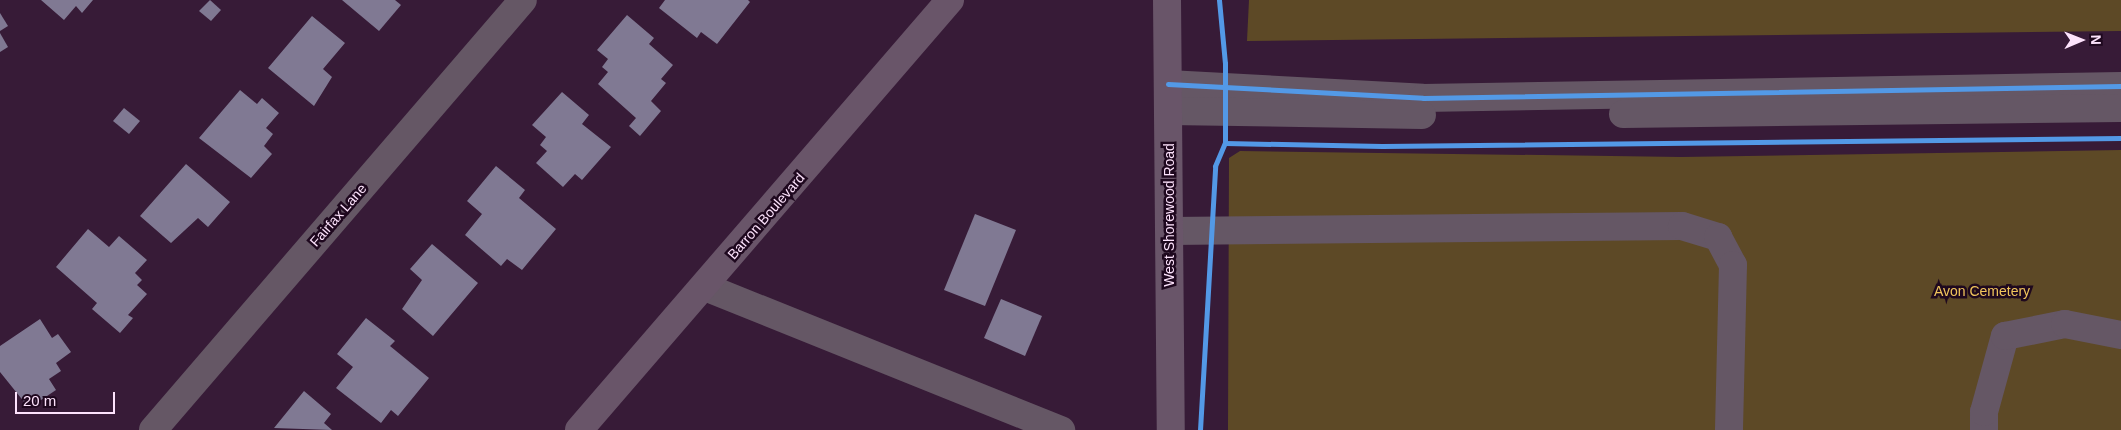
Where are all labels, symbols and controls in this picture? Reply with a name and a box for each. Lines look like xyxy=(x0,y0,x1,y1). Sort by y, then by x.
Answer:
north arrow xyxy=(2056,15,2106,65)
text: N xyxy=(2088,35,2104,45)
street label: West Shorewood Road xyxy=(1161,143,1177,287)
street label: Barron Boulevard xyxy=(724,169,808,263)
street label: Fairfax Lane xyxy=(306,180,370,250)
park label: Avon Cemetery xyxy=(1934,283,2030,299)
scale bar xyxy=(18,382,118,414)
text: 20 m xyxy=(23,392,56,409)

